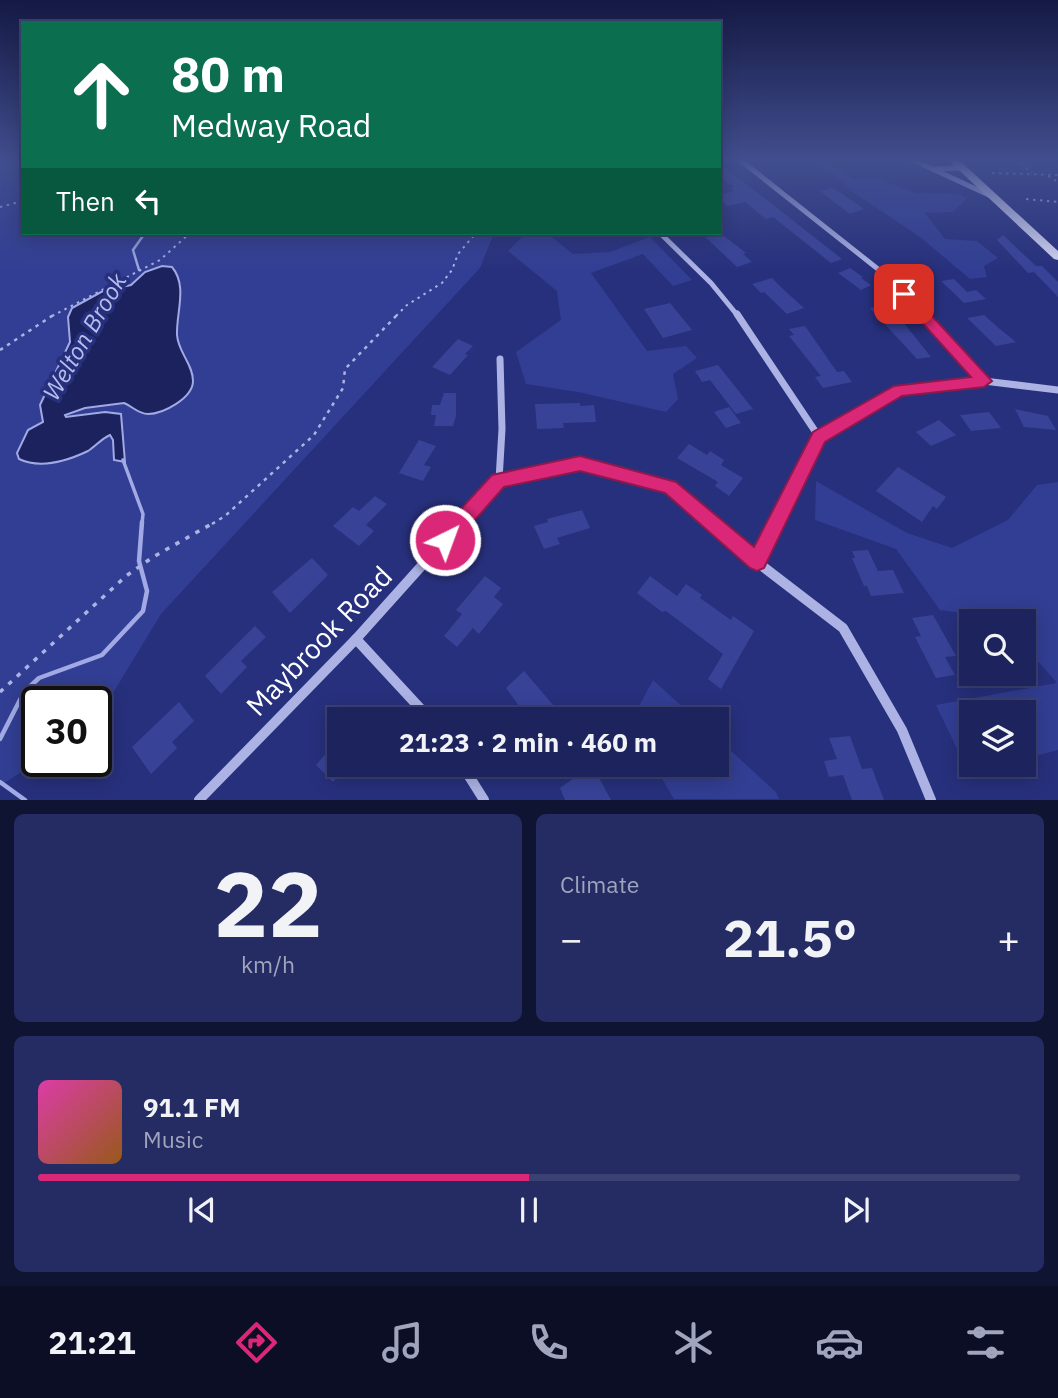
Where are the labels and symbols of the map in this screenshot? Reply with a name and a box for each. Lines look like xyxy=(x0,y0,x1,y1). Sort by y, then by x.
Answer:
pin xyxy=(874,264,934,324)
water label: Welton Brook xyxy=(35,267,134,406)
position arrow xyxy=(408,503,482,577)
street label: Maybrook Road xyxy=(238,558,400,724)
speed limit sign: 30 xyxy=(21,686,112,777)

